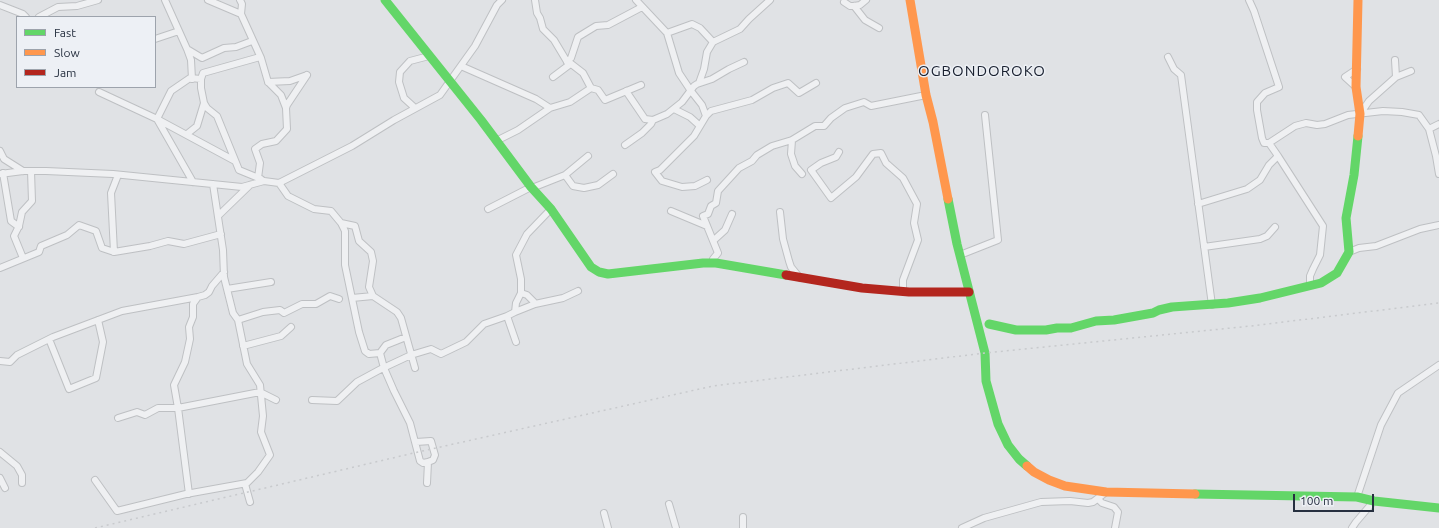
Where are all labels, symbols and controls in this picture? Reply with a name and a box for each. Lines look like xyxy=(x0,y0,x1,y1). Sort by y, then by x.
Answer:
legend xyxy=(16,16,156,88)
text: Fast xyxy=(54,26,76,39)
text: Slow xyxy=(54,46,80,59)
district label: OGBONDOROKO xyxy=(918,62,1046,80)
text: Jam xyxy=(54,66,76,79)
scale bar xyxy=(1295,486,1376,512)
text: 100 m xyxy=(1300,494,1333,507)

